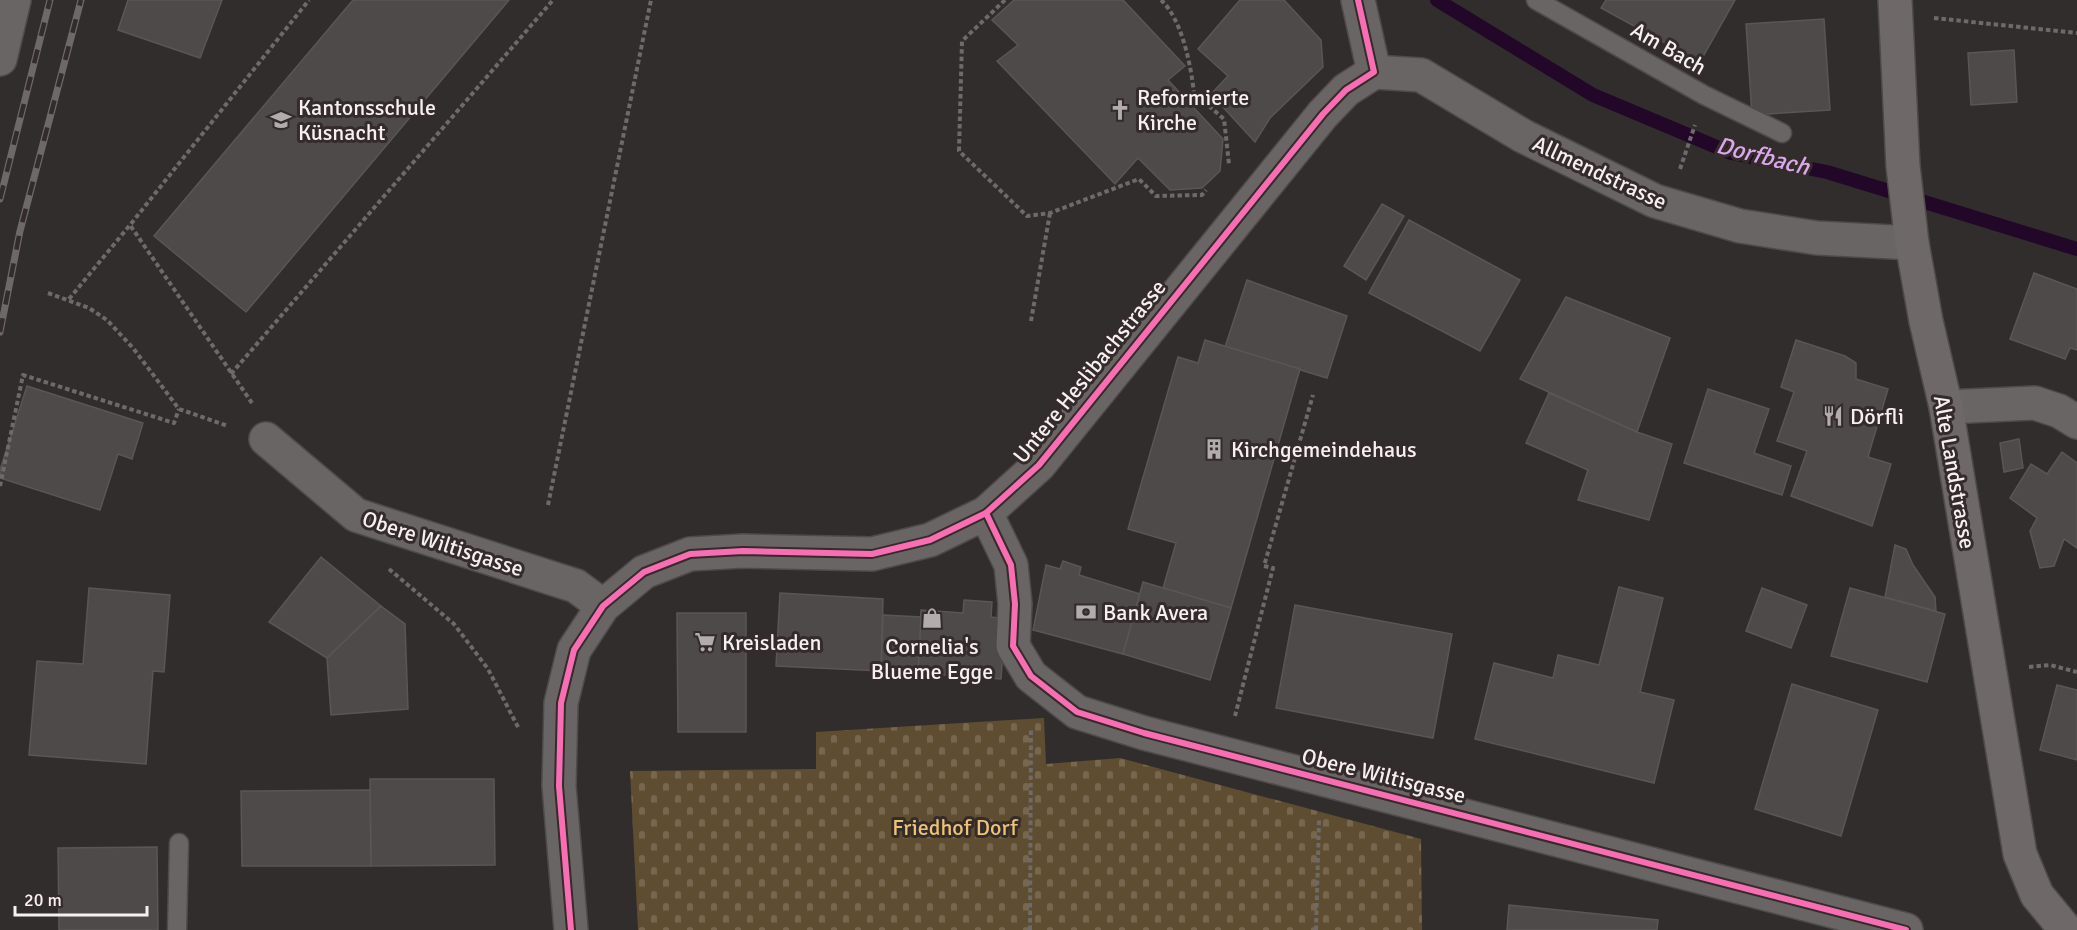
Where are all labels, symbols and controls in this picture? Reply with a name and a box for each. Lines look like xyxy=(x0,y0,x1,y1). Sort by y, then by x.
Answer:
street label: Am Bach xyxy=(1626,16,1711,81)
place label: Reformierte Kirche xyxy=(1137,84,1249,136)
place label: Kantonsschule Küsnacht xyxy=(298,94,436,146)
church icon: Reformierte Kirche xyxy=(1108,98,1132,122)
school or university icon: Kantonsschule Küsnacht xyxy=(269,108,293,132)
street label: Allmendstrasse xyxy=(1528,130,1671,215)
water label: Dorfbach xyxy=(1713,130,1813,182)
street label: Untere Heslibachstrasse xyxy=(1007,274,1172,469)
street label: Alte Landstrasse xyxy=(1928,393,1981,551)
place label: Dörfli xyxy=(1850,403,1904,430)
restaurant icon: Dörfli xyxy=(1821,404,1845,428)
place label: Kirchgemeindehaus xyxy=(1231,436,1417,463)
building icon: Kirchgemeindehaus xyxy=(1202,437,1226,461)
street label: Obere Wiltisgasse xyxy=(359,505,527,582)
place label: Bank Avera xyxy=(1103,599,1208,626)
bank icon: Bank Avera xyxy=(1074,600,1098,624)
shop icon: Cornelia's Blueme Egge xyxy=(920,606,944,630)
place label: Kreisladen xyxy=(722,629,822,656)
supermarket icon: Kreisladen xyxy=(693,630,717,654)
place label: Cornelia's Blueme Egge xyxy=(871,633,993,685)
street label: Obere Wiltisgasse xyxy=(1299,742,1469,809)
park label: Friedhof Dorf xyxy=(892,814,1019,841)
scale bar xyxy=(15,879,147,917)
text: 20 m xyxy=(24,889,62,911)

